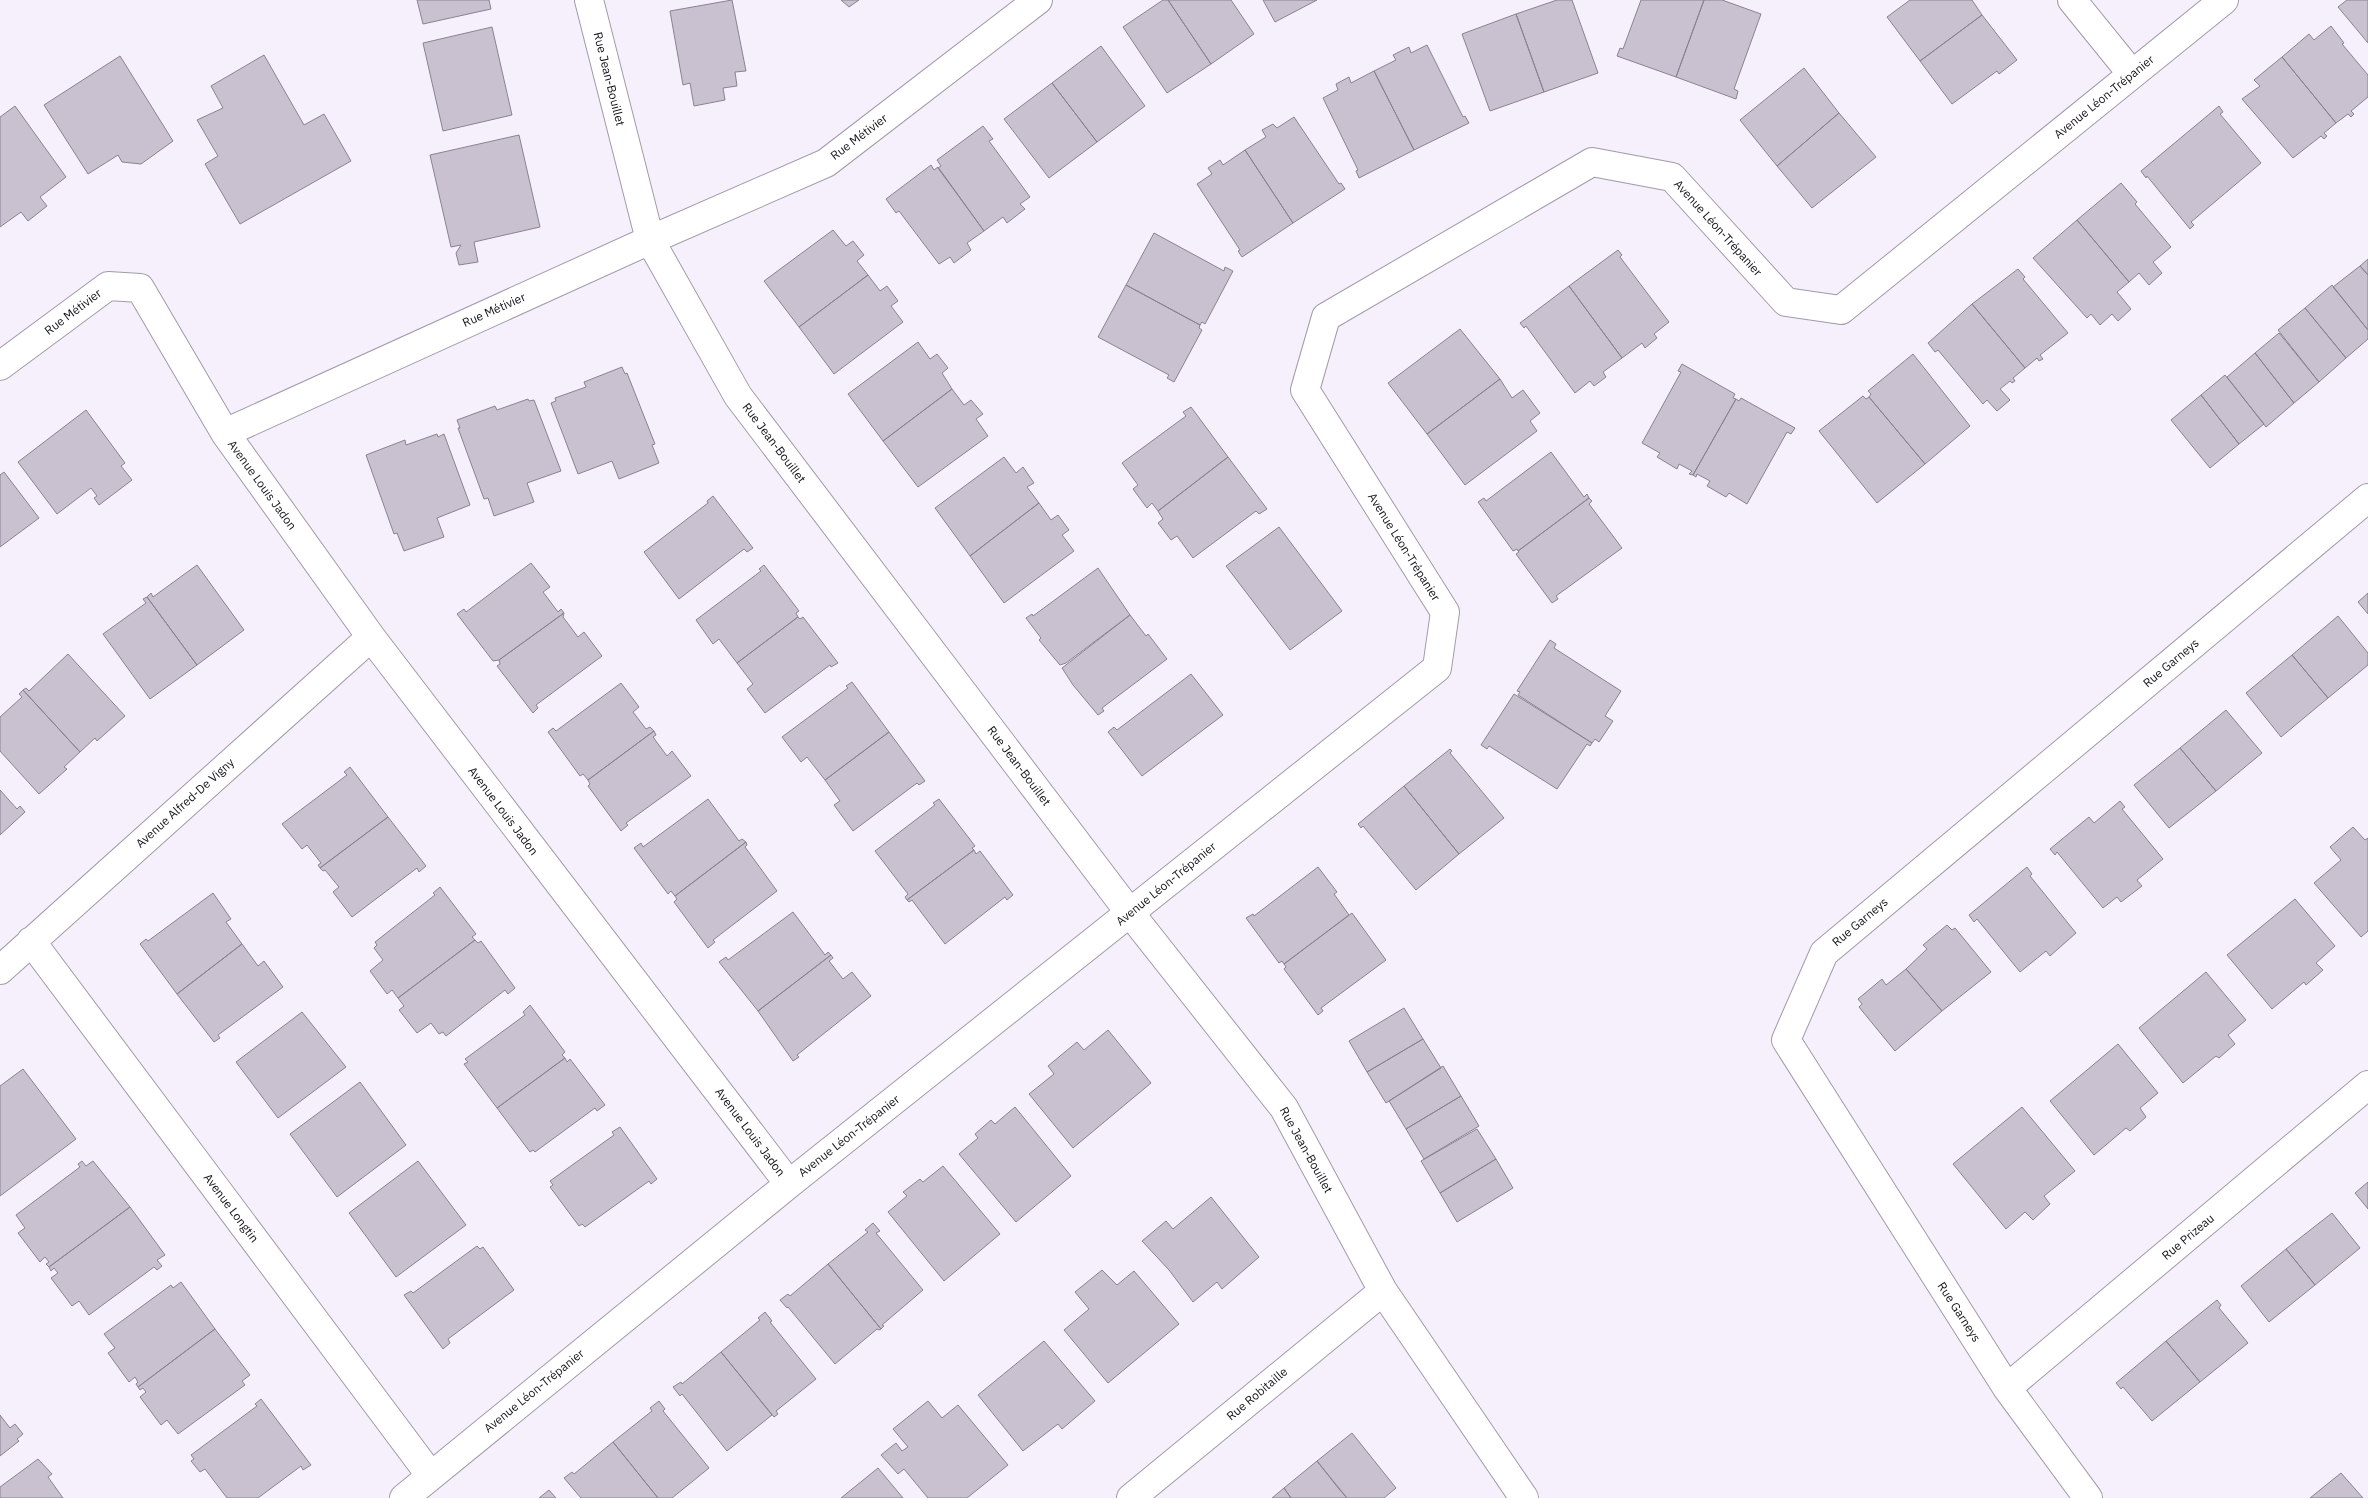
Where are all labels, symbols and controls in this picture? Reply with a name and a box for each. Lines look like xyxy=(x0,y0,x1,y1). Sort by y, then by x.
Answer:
street label: Rue Jean-Bouillet xyxy=(591,30,628,127)
street label: Avenue Léon-Trépanier xyxy=(2051,51,2157,142)
street label: Rue Métivier xyxy=(827,110,891,163)
street label: Avenue Léon-Trépanier xyxy=(1671,176,1766,279)
street label: Rue Métivier xyxy=(41,285,105,338)
street label: Rue Métivier xyxy=(460,289,528,330)
street label: Rue Jean-Bouillet xyxy=(739,400,809,486)
street label: Avenue Louis Jadon xyxy=(225,437,300,532)
street label: Avenue Léon-Trépanier xyxy=(1365,490,1444,604)
street label: Rue Garneys xyxy=(2140,635,2202,690)
street label: Rue Jean-Bouillet xyxy=(984,723,1054,809)
street label: Avenue Alfred-De Vigny xyxy=(132,754,237,851)
street label: Avenue Louis Jadon xyxy=(465,763,542,858)
street label: Avenue Léon-Trépanier xyxy=(1113,838,1219,929)
street label: Rue Garneys xyxy=(1829,894,1891,949)
street label: Avenue Louis Jadon xyxy=(712,1084,789,1179)
street label: Avenue Léon-Trépanier xyxy=(795,1091,903,1180)
street label: Rue Jean-Bouillet xyxy=(1277,1104,1336,1195)
street label: Avenue Longtin xyxy=(201,1170,262,1245)
street label: Rue Prizeau xyxy=(2158,1210,2217,1263)
street label: Rue Garneys xyxy=(1935,1279,1984,1345)
street label: Avenue Léon-Trépanier xyxy=(481,1345,587,1436)
street label: Rue Robitaille xyxy=(1223,1364,1290,1423)

